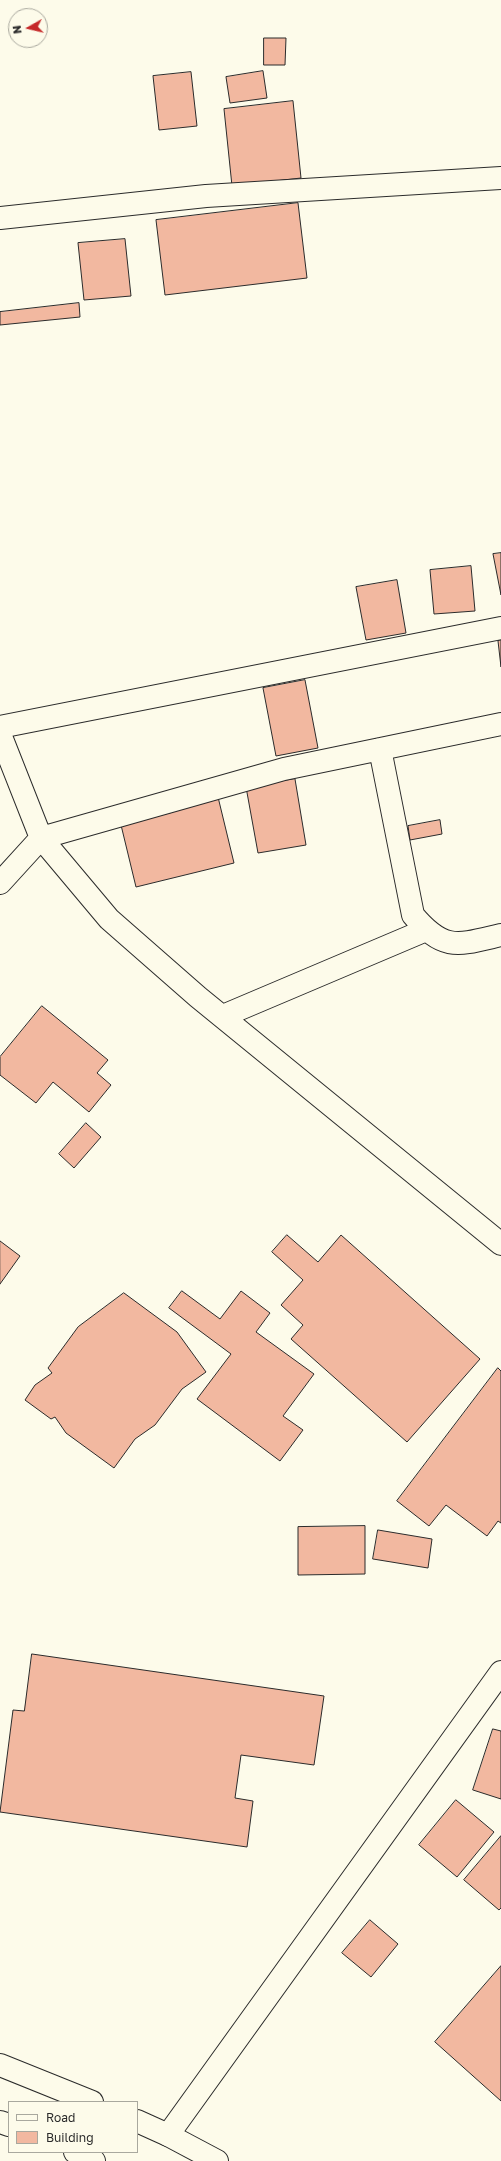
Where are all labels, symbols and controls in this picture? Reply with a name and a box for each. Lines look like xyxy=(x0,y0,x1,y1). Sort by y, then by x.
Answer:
north arrow xyxy=(8,8,48,48)
text: N xyxy=(10,25,24,35)
legend xyxy=(8,2101,138,2153)
text: Road xyxy=(46,2110,75,2125)
text: Building xyxy=(46,2130,94,2145)

